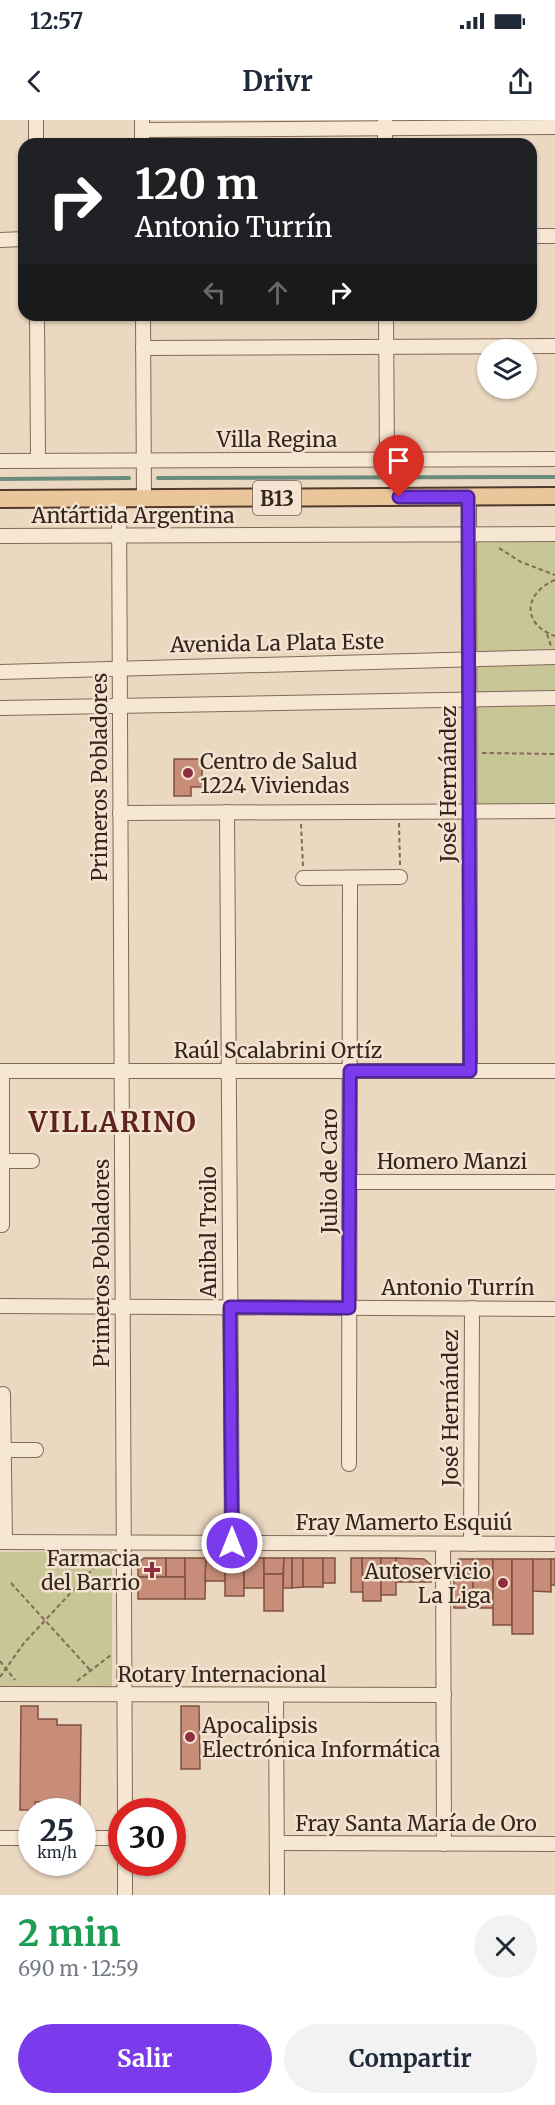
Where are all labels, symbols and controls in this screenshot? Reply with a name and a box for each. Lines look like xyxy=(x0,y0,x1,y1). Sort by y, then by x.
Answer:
text: 12:57 xyxy=(30,7,83,35)
text: Drivr xyxy=(242,64,313,98)
icon: back xyxy=(18,65,51,98)
icon: share xyxy=(504,65,537,98)
text: 120 m xyxy=(135,158,258,210)
icon: right xyxy=(36,162,114,240)
text: Antonio Turrín xyxy=(135,210,333,244)
icon: left xyxy=(198,276,231,309)
icon: ahead xyxy=(261,276,294,309)
icon: right xyxy=(324,276,357,309)
map controls xyxy=(477,339,537,399)
button: layers xyxy=(477,339,537,399)
street label: Villa Regina xyxy=(216,426,337,453)
pin xyxy=(373,435,424,497)
icon: arrive xyxy=(382,444,415,477)
road number: B13 xyxy=(253,481,301,515)
street label: Antártida Argentina xyxy=(31,502,234,529)
street label: Avenida La Plata Este xyxy=(169,628,384,658)
street label: Primeros Pobladores xyxy=(86,673,113,881)
street label: José Hernández xyxy=(435,705,462,864)
place label: Centro de Salud 1224 Viviendas xyxy=(200,748,358,799)
marker: Centro de Salud 1224 Viviendas xyxy=(181,766,195,780)
street label: Raúl Scalabrini Ortíz xyxy=(174,1037,382,1064)
district label: VILLARINO xyxy=(28,1105,197,1139)
street label: Julio de Caro xyxy=(316,1108,343,1235)
street label: Homero Manzi xyxy=(377,1148,528,1175)
street label: Primeros Pobladores xyxy=(88,1159,115,1367)
street label: Anibal Troilo xyxy=(195,1166,222,1299)
street label: Antonio Turrín xyxy=(380,1274,535,1301)
street label: José Hernández xyxy=(437,1329,464,1488)
street label: Fray Mamerto Esquiú xyxy=(295,1509,513,1536)
position arrow xyxy=(200,1511,264,1575)
place label: Farmacia del Barrio xyxy=(41,1545,140,1596)
place label: Autoservicio La Liga xyxy=(363,1558,491,1609)
marker: Farmacia del Barrio xyxy=(145,1563,159,1577)
marker: Autoservicio La Liga xyxy=(496,1576,510,1590)
street label: Rotary Internacional xyxy=(117,1661,327,1688)
place label: Apocalipsis Electrónica Informática xyxy=(201,1712,440,1763)
marker: Apocalipsis Electrónica Informática xyxy=(183,1730,197,1744)
speed limit sign: 30 xyxy=(108,1798,186,1876)
street label: Fray Santa María de Oro xyxy=(295,1810,537,1837)
text: 25 xyxy=(40,1811,74,1849)
text: km/h xyxy=(37,1843,77,1862)
text: 2 min xyxy=(18,1911,121,1956)
button: close xyxy=(474,1915,537,1978)
text: 690 m · 12:59 xyxy=(18,1956,139,1981)
button: Salir xyxy=(18,2024,272,2093)
button: Compartir xyxy=(284,2024,537,2093)

